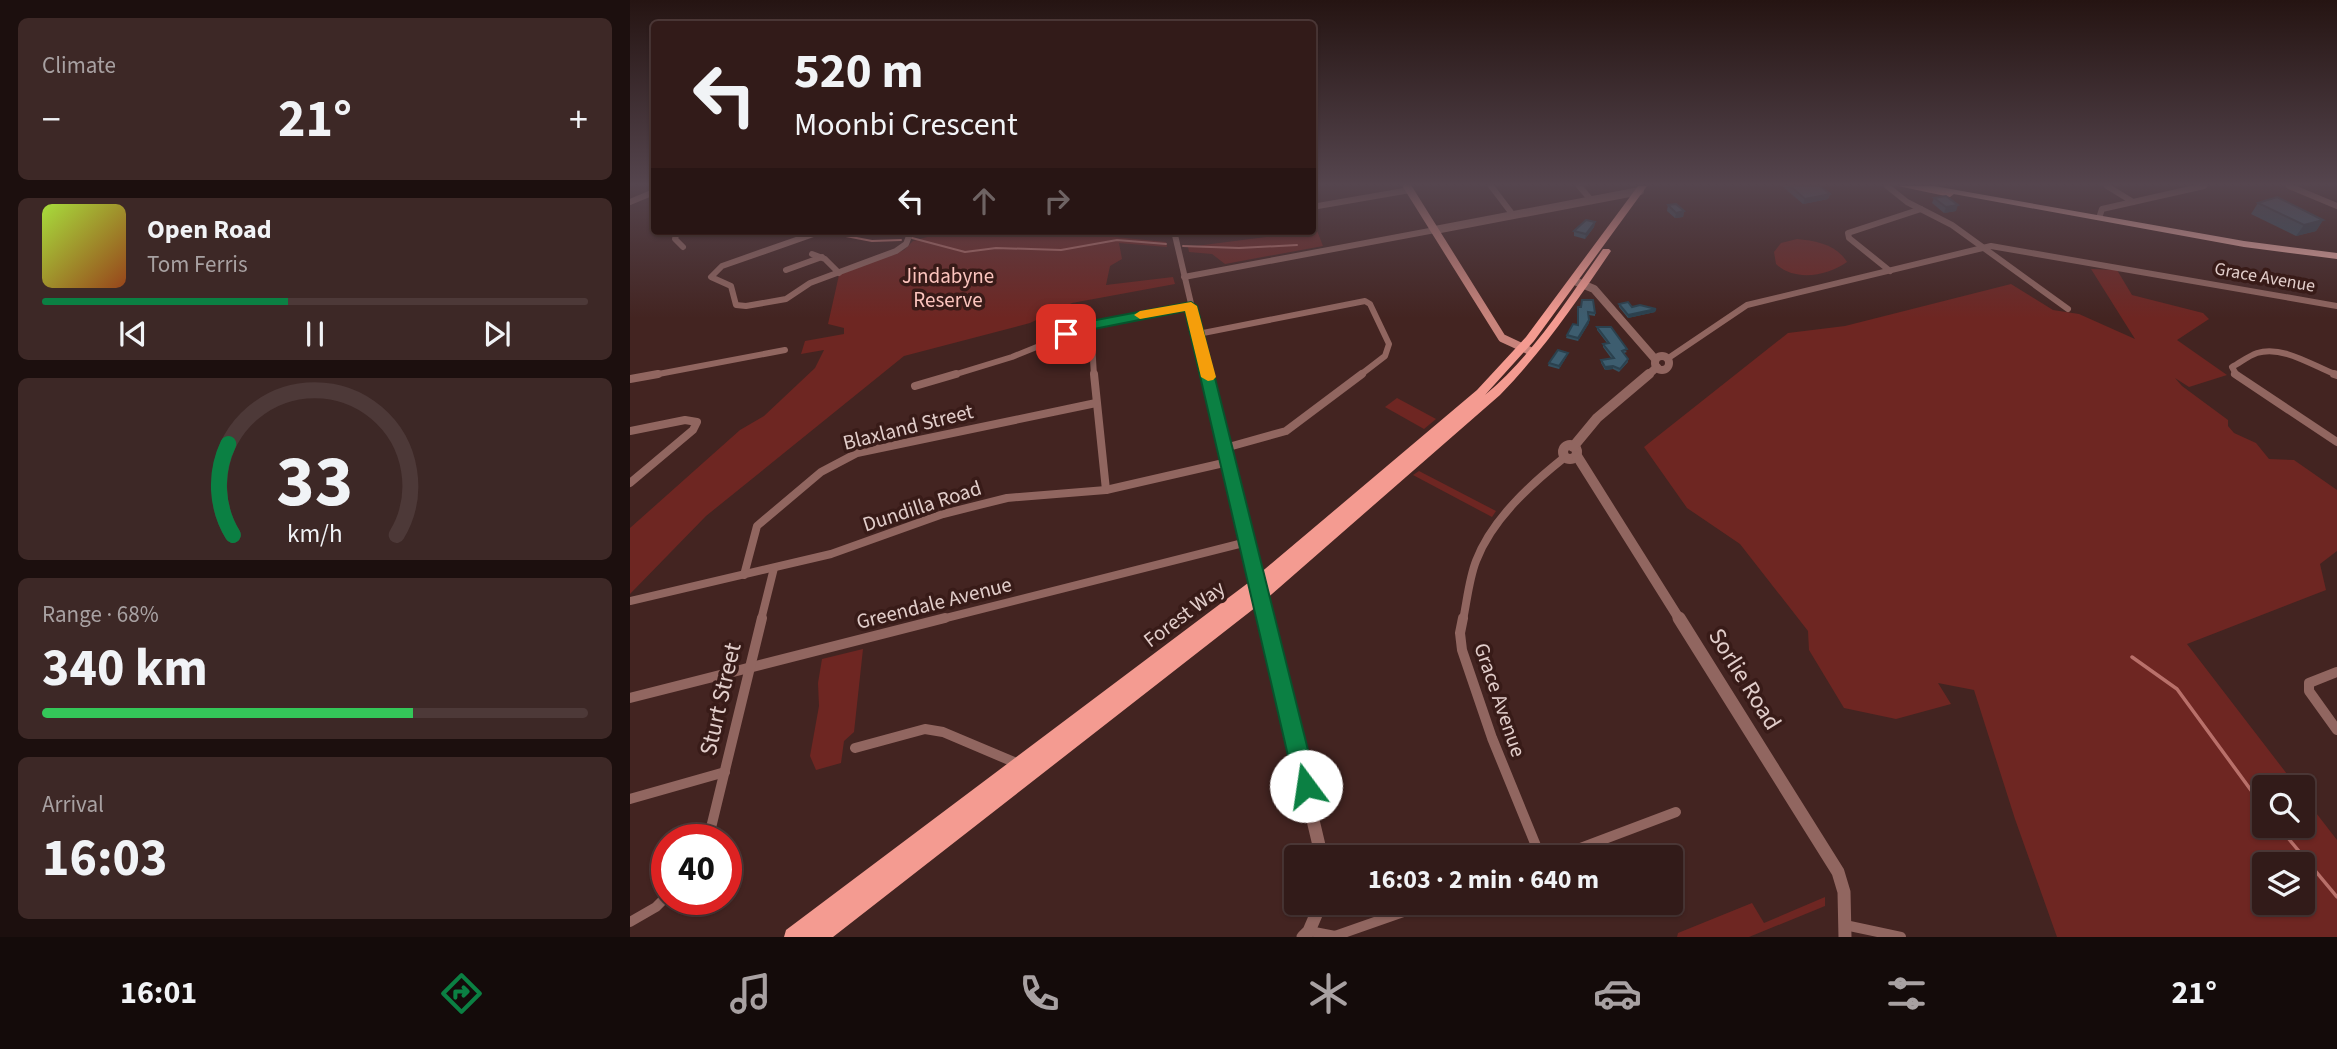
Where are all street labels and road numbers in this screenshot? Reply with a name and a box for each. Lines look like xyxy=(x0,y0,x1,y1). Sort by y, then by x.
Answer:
street label: Grace Avenue xyxy=(2213,256,2317,299)
street label: Blaxland Street xyxy=(840,396,976,458)
street label: Dundilla Road xyxy=(859,473,985,539)
street label: Greendale Avenue xyxy=(853,569,1015,637)
street label: Forest Way xyxy=(1137,573,1231,655)
street label: Sorlie Road xyxy=(1699,621,1790,737)
street label: Sturt Street xyxy=(691,639,750,759)
street label: Grace Avenue xyxy=(1466,639,1534,761)

